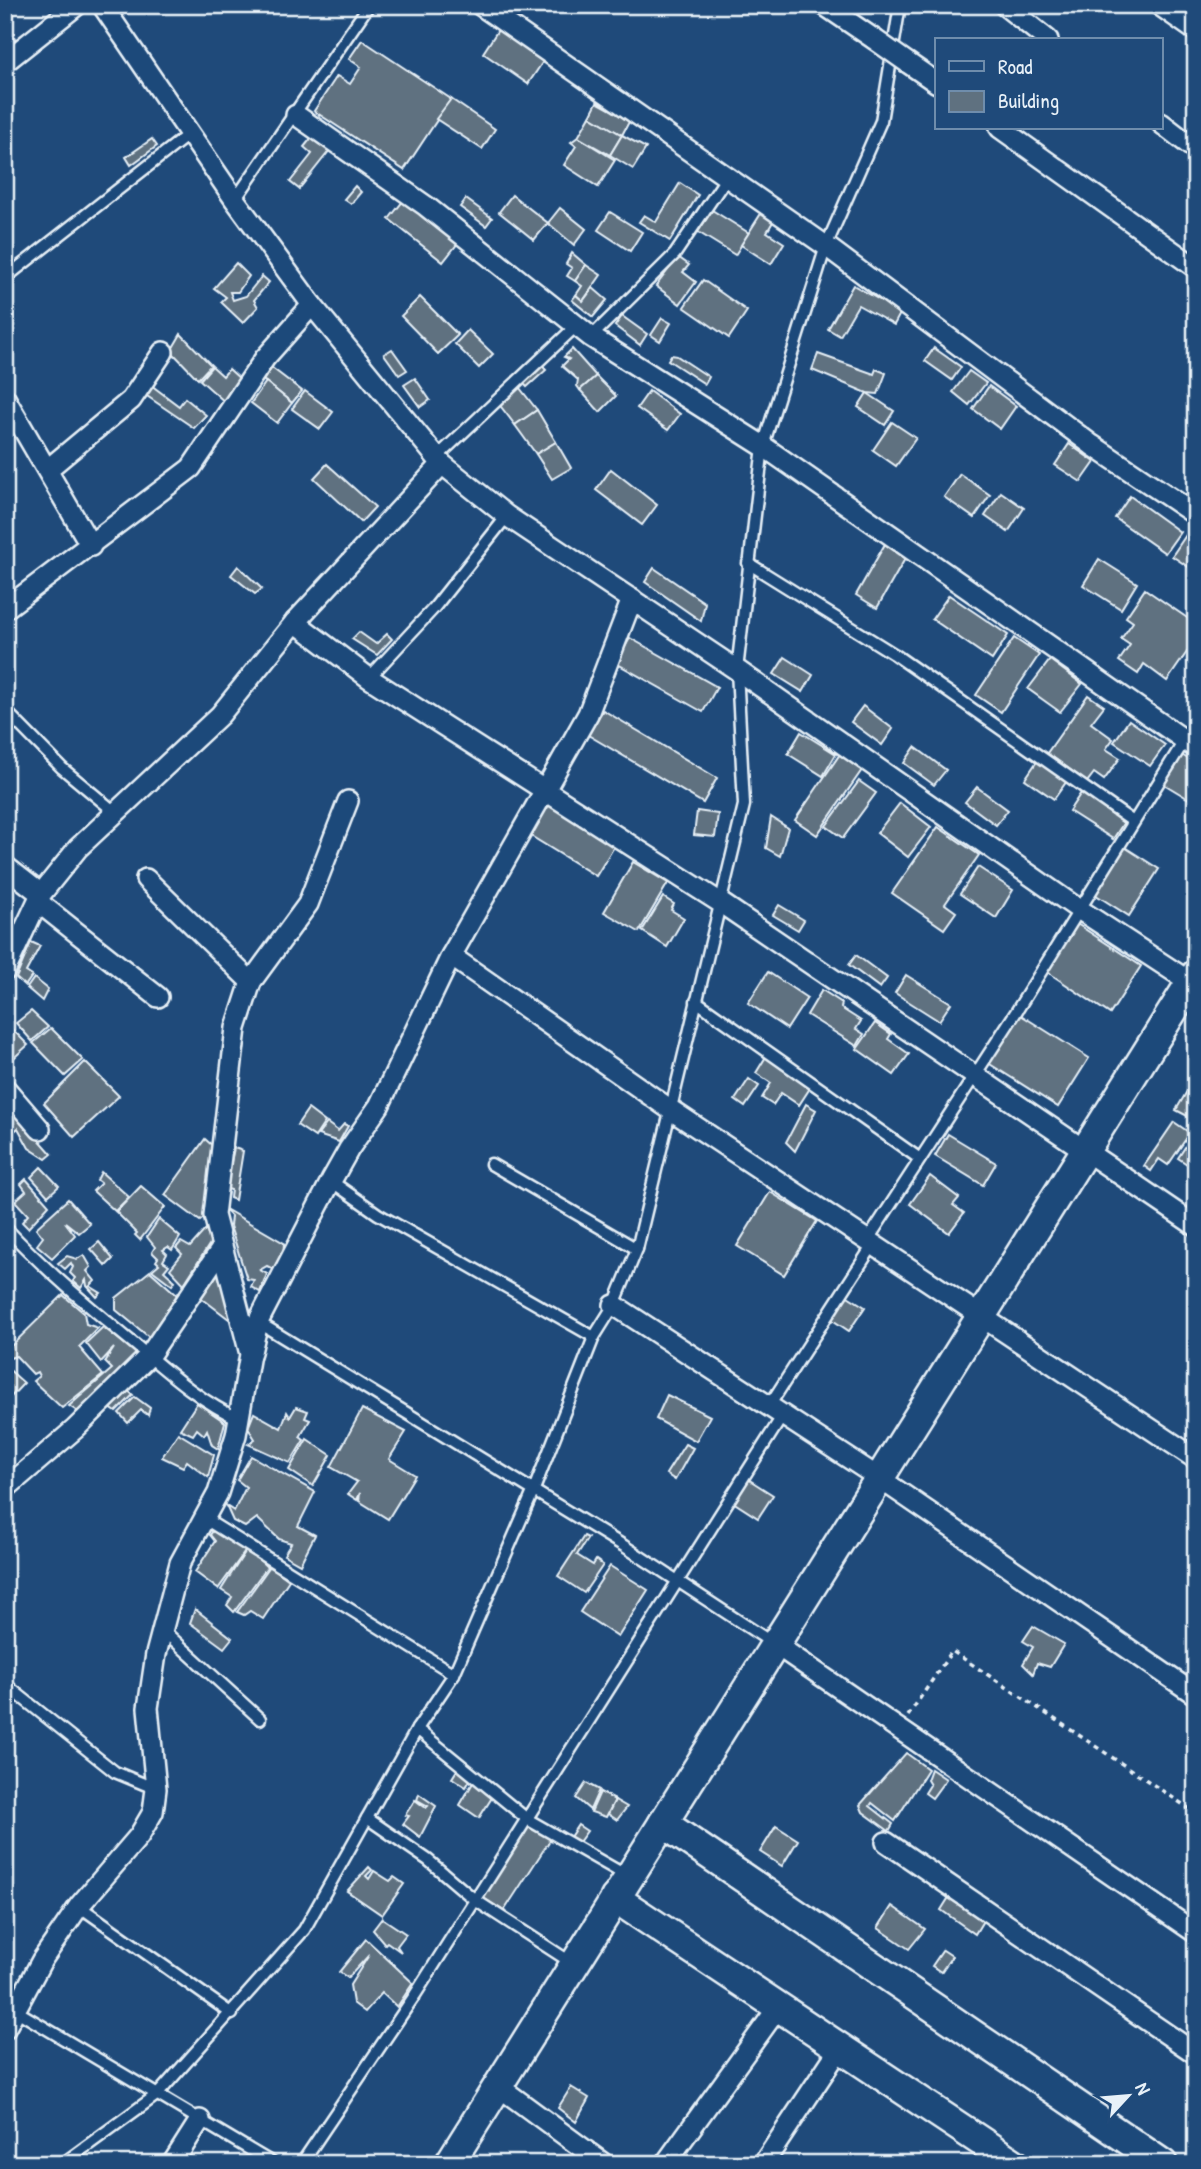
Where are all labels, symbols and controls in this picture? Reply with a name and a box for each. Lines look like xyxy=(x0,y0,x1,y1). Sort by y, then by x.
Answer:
legend xyxy=(935,38,1162,130)
text: Road xyxy=(998,52,1032,81)
text: Building xyxy=(998,86,1059,115)
north arrow xyxy=(1092,2060,1162,2130)
text: N xyxy=(1129,2078,1157,2099)

